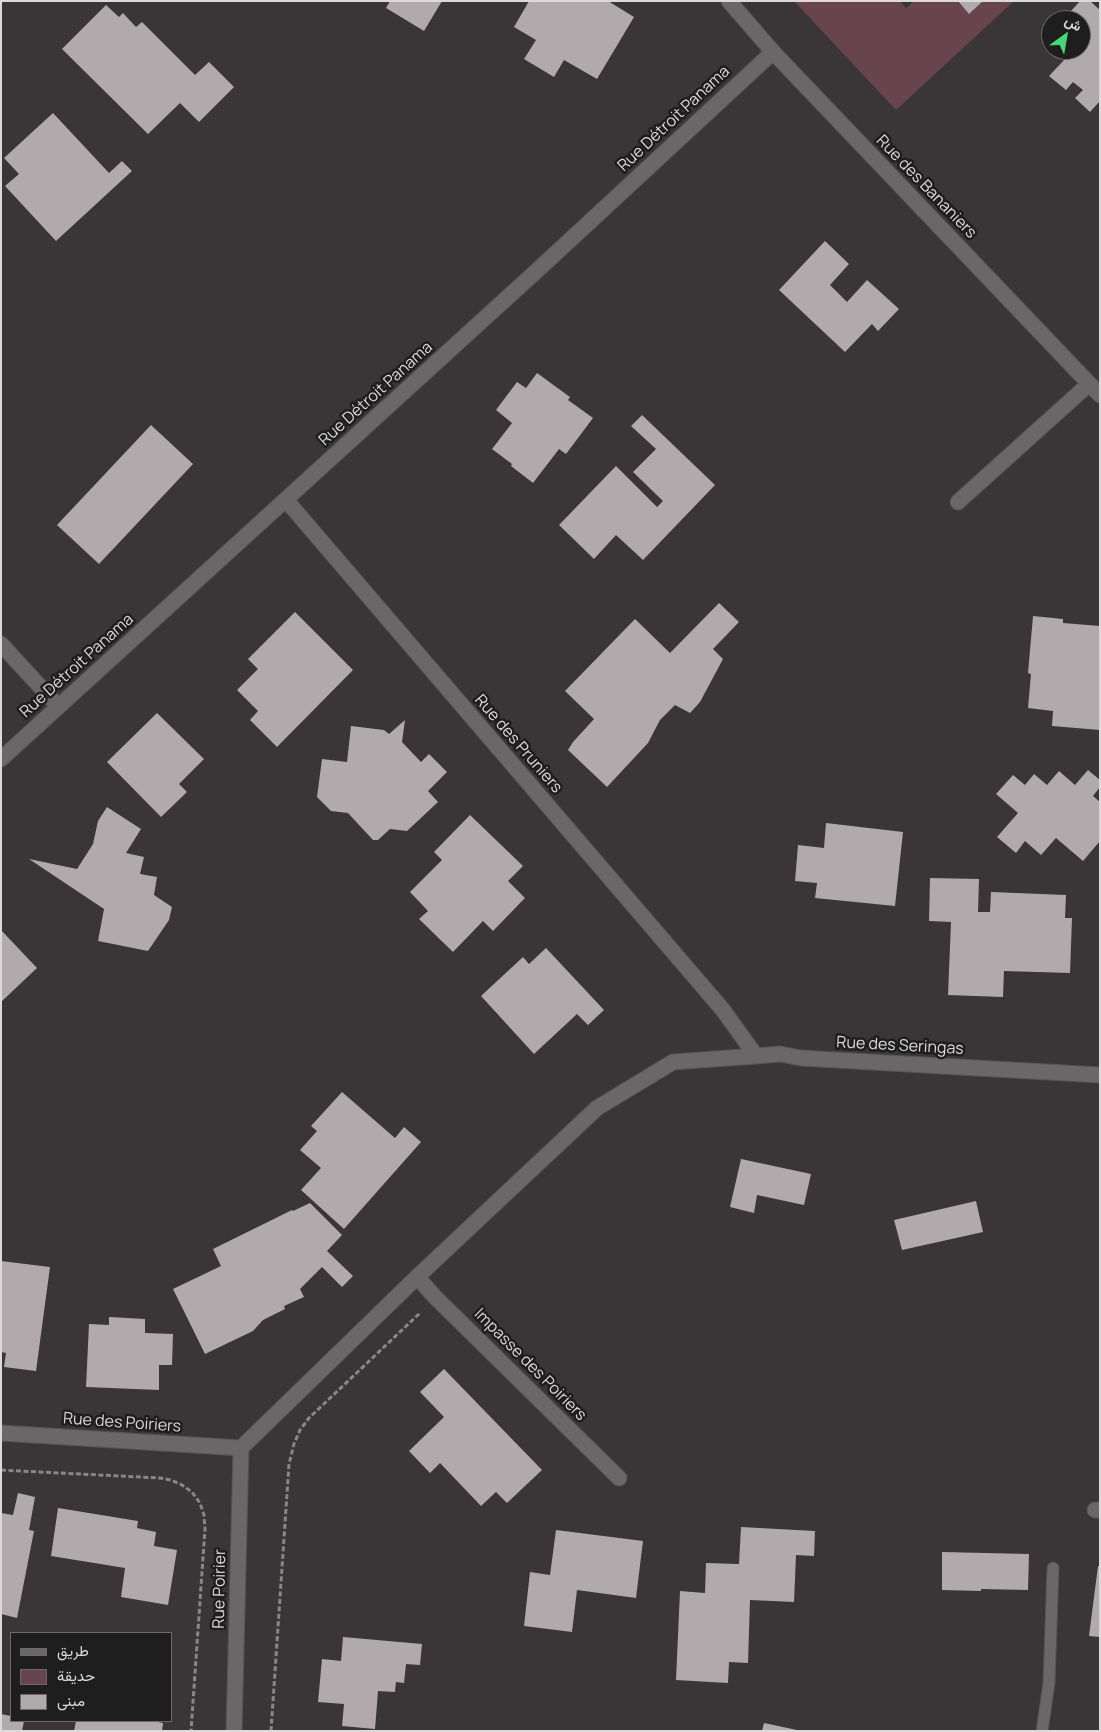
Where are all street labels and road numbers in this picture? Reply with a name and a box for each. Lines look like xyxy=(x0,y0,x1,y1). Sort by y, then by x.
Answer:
street label: Rue Détroit Panama xyxy=(614,62,734,176)
street label: Rue des Bananiers xyxy=(872,131,980,243)
street label: Rue Détroit Panama xyxy=(315,338,437,450)
street label: Rue Détroit Panama xyxy=(16,610,138,722)
street label: Rue des Pruniers xyxy=(470,691,566,797)
street label: Rue des Seringas xyxy=(836,1033,964,1059)
street label: Impasse des Poiriers xyxy=(470,1305,590,1425)
street label: Rue des Poiriers xyxy=(62,1409,182,1437)
street label: Rue Poirier xyxy=(210,1549,230,1629)

